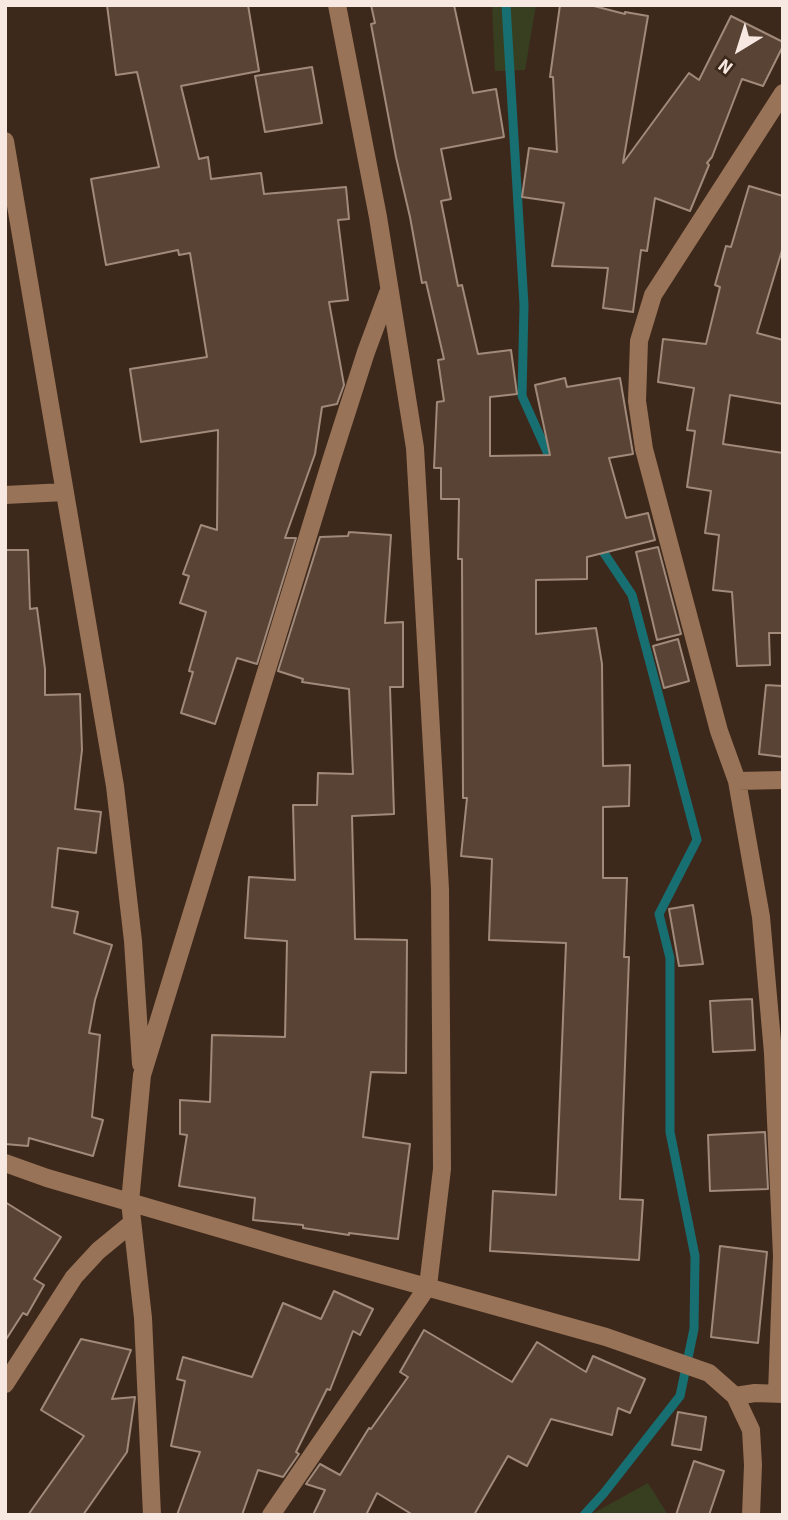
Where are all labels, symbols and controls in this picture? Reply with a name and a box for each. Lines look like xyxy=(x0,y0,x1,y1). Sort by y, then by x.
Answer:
north arrow xyxy=(704,14,774,84)
text: N xyxy=(712,51,739,80)

